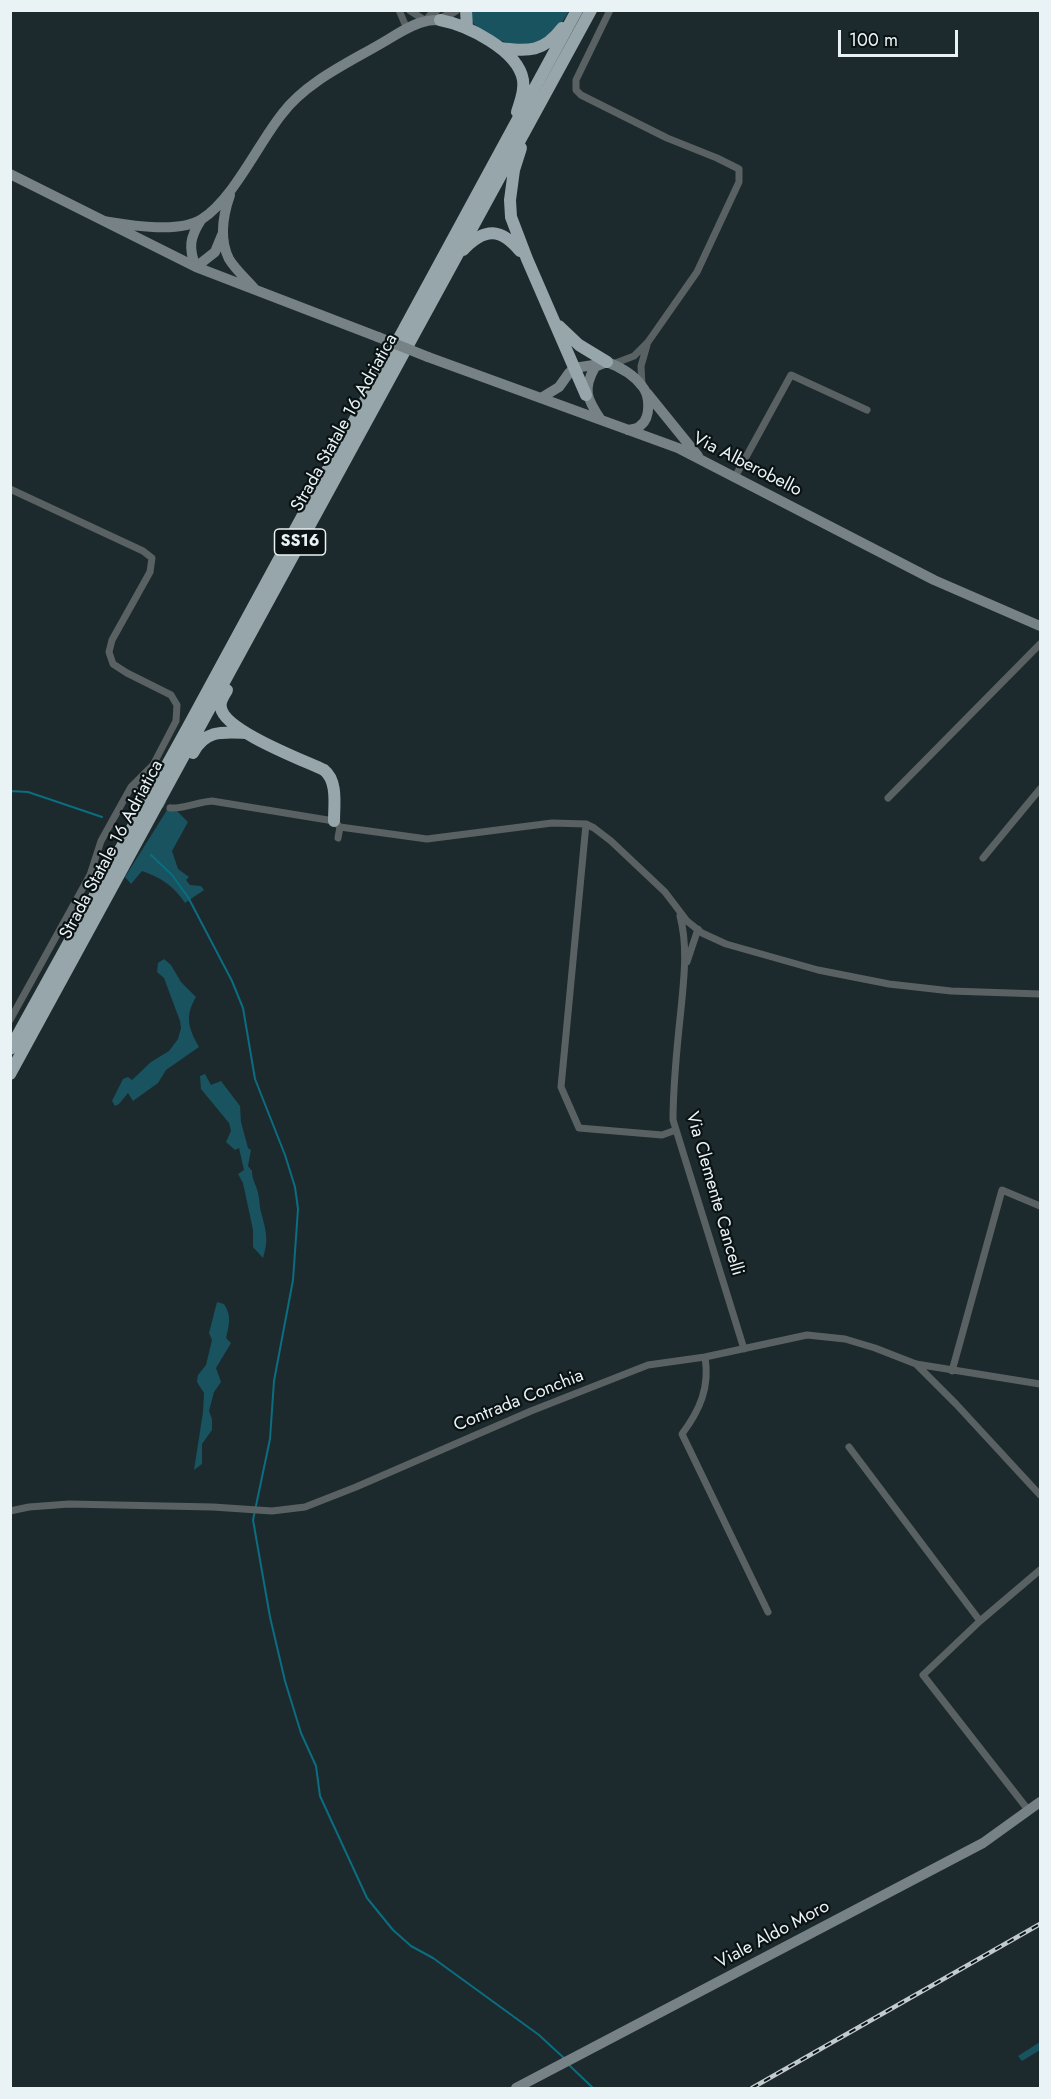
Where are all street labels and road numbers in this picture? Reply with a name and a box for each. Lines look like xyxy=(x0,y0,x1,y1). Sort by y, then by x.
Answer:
street label: Strada Statale 16 Adriatica xyxy=(287,330,403,516)
street label: Via Alberobello xyxy=(689,428,805,502)
road number: SS16 xyxy=(274,529,326,555)
street label: Strada Statale 16 Adriatica xyxy=(56,757,168,943)
street label: Via Clemente Cancelli xyxy=(680,1110,748,1278)
street label: Contrada Conchia xyxy=(451,1365,587,1437)
street label: Viale Aldo Moro xyxy=(712,1896,834,1974)

